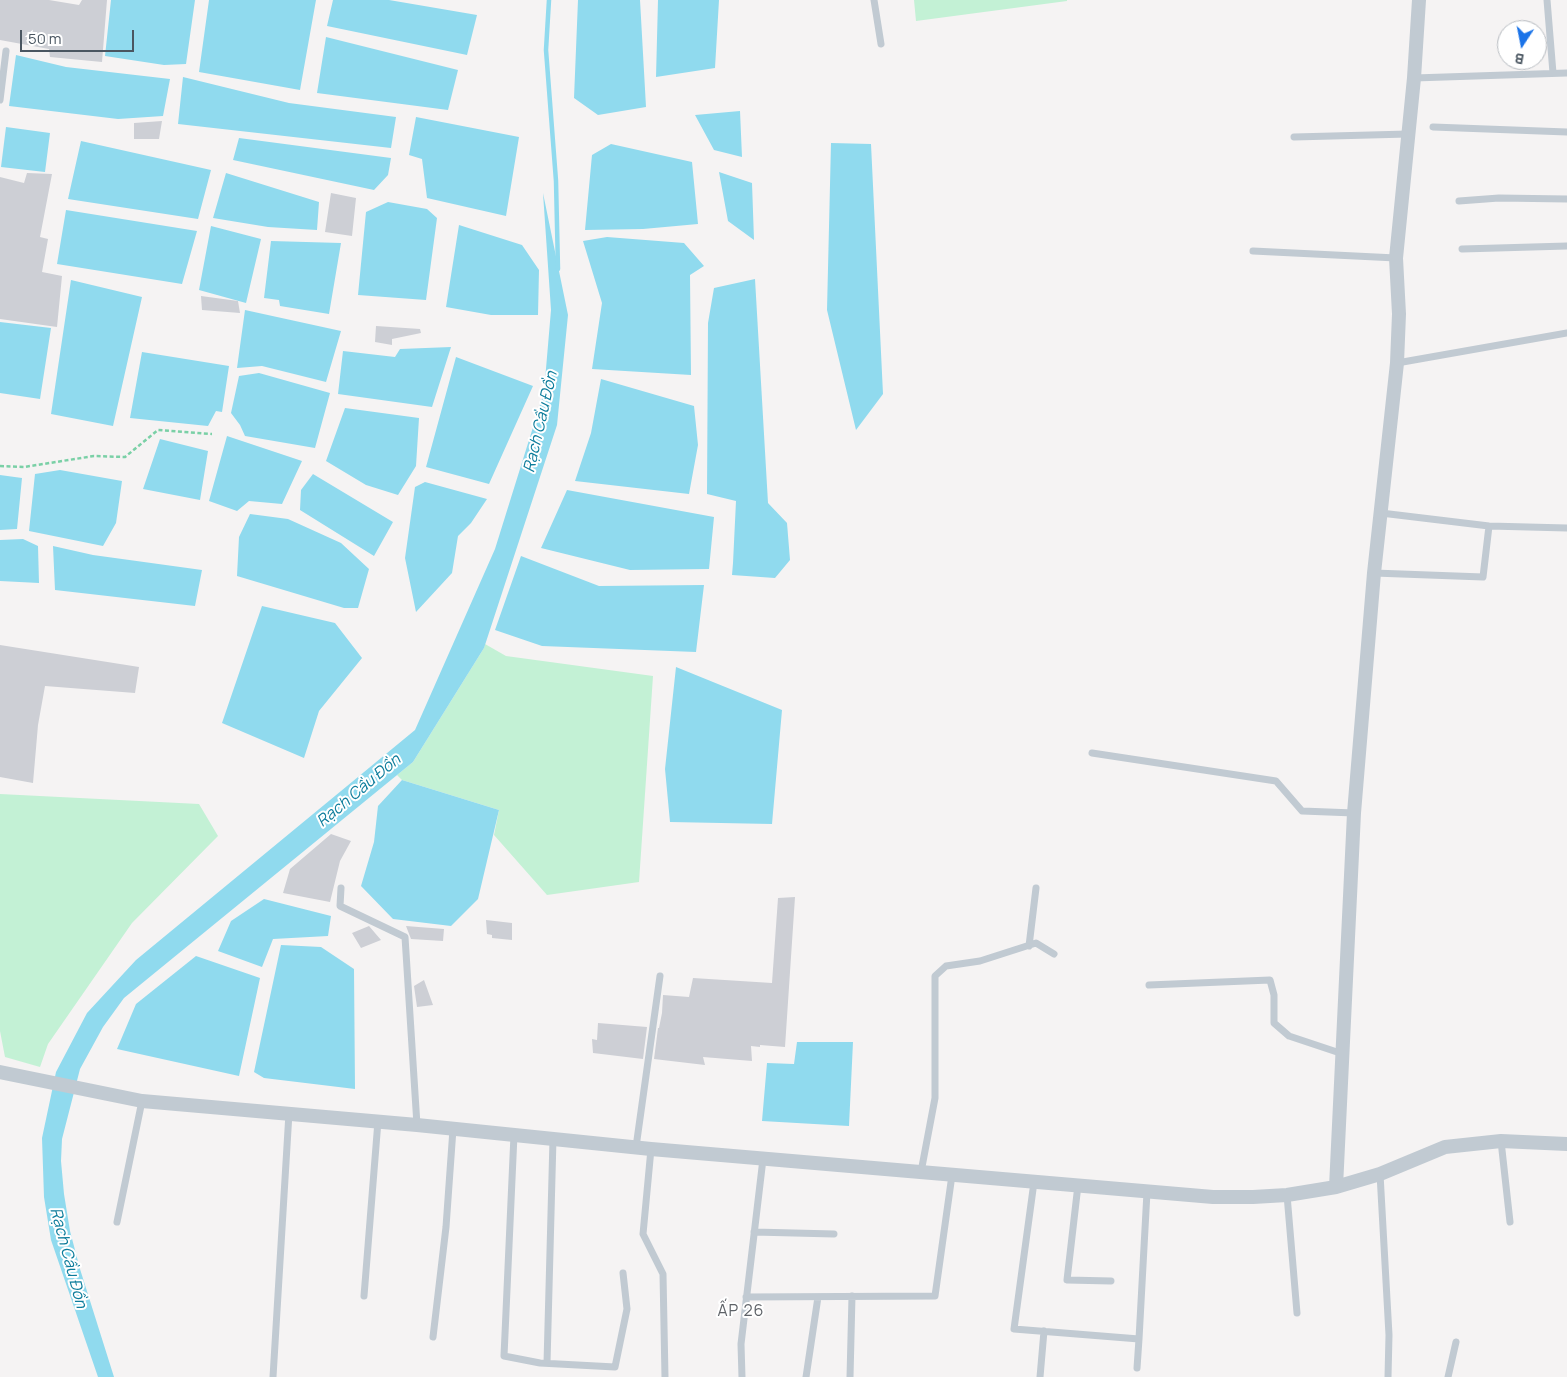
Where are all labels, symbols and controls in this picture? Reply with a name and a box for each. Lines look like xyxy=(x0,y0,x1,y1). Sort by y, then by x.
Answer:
scale bar xyxy=(22,20,136,52)
north arrow xyxy=(1497,20,1547,70)
text: 50 m xyxy=(28,28,62,49)
text: B xyxy=(1513,49,1525,69)
water label: Rạch Cầu Đồn xyxy=(520,370,562,474)
water label: Rạch Cầu Đồn xyxy=(313,750,405,832)
water label: Rạch Cầu Đồn xyxy=(45,1206,91,1310)
district label: ẤP 26 xyxy=(717,1302,765,1322)

